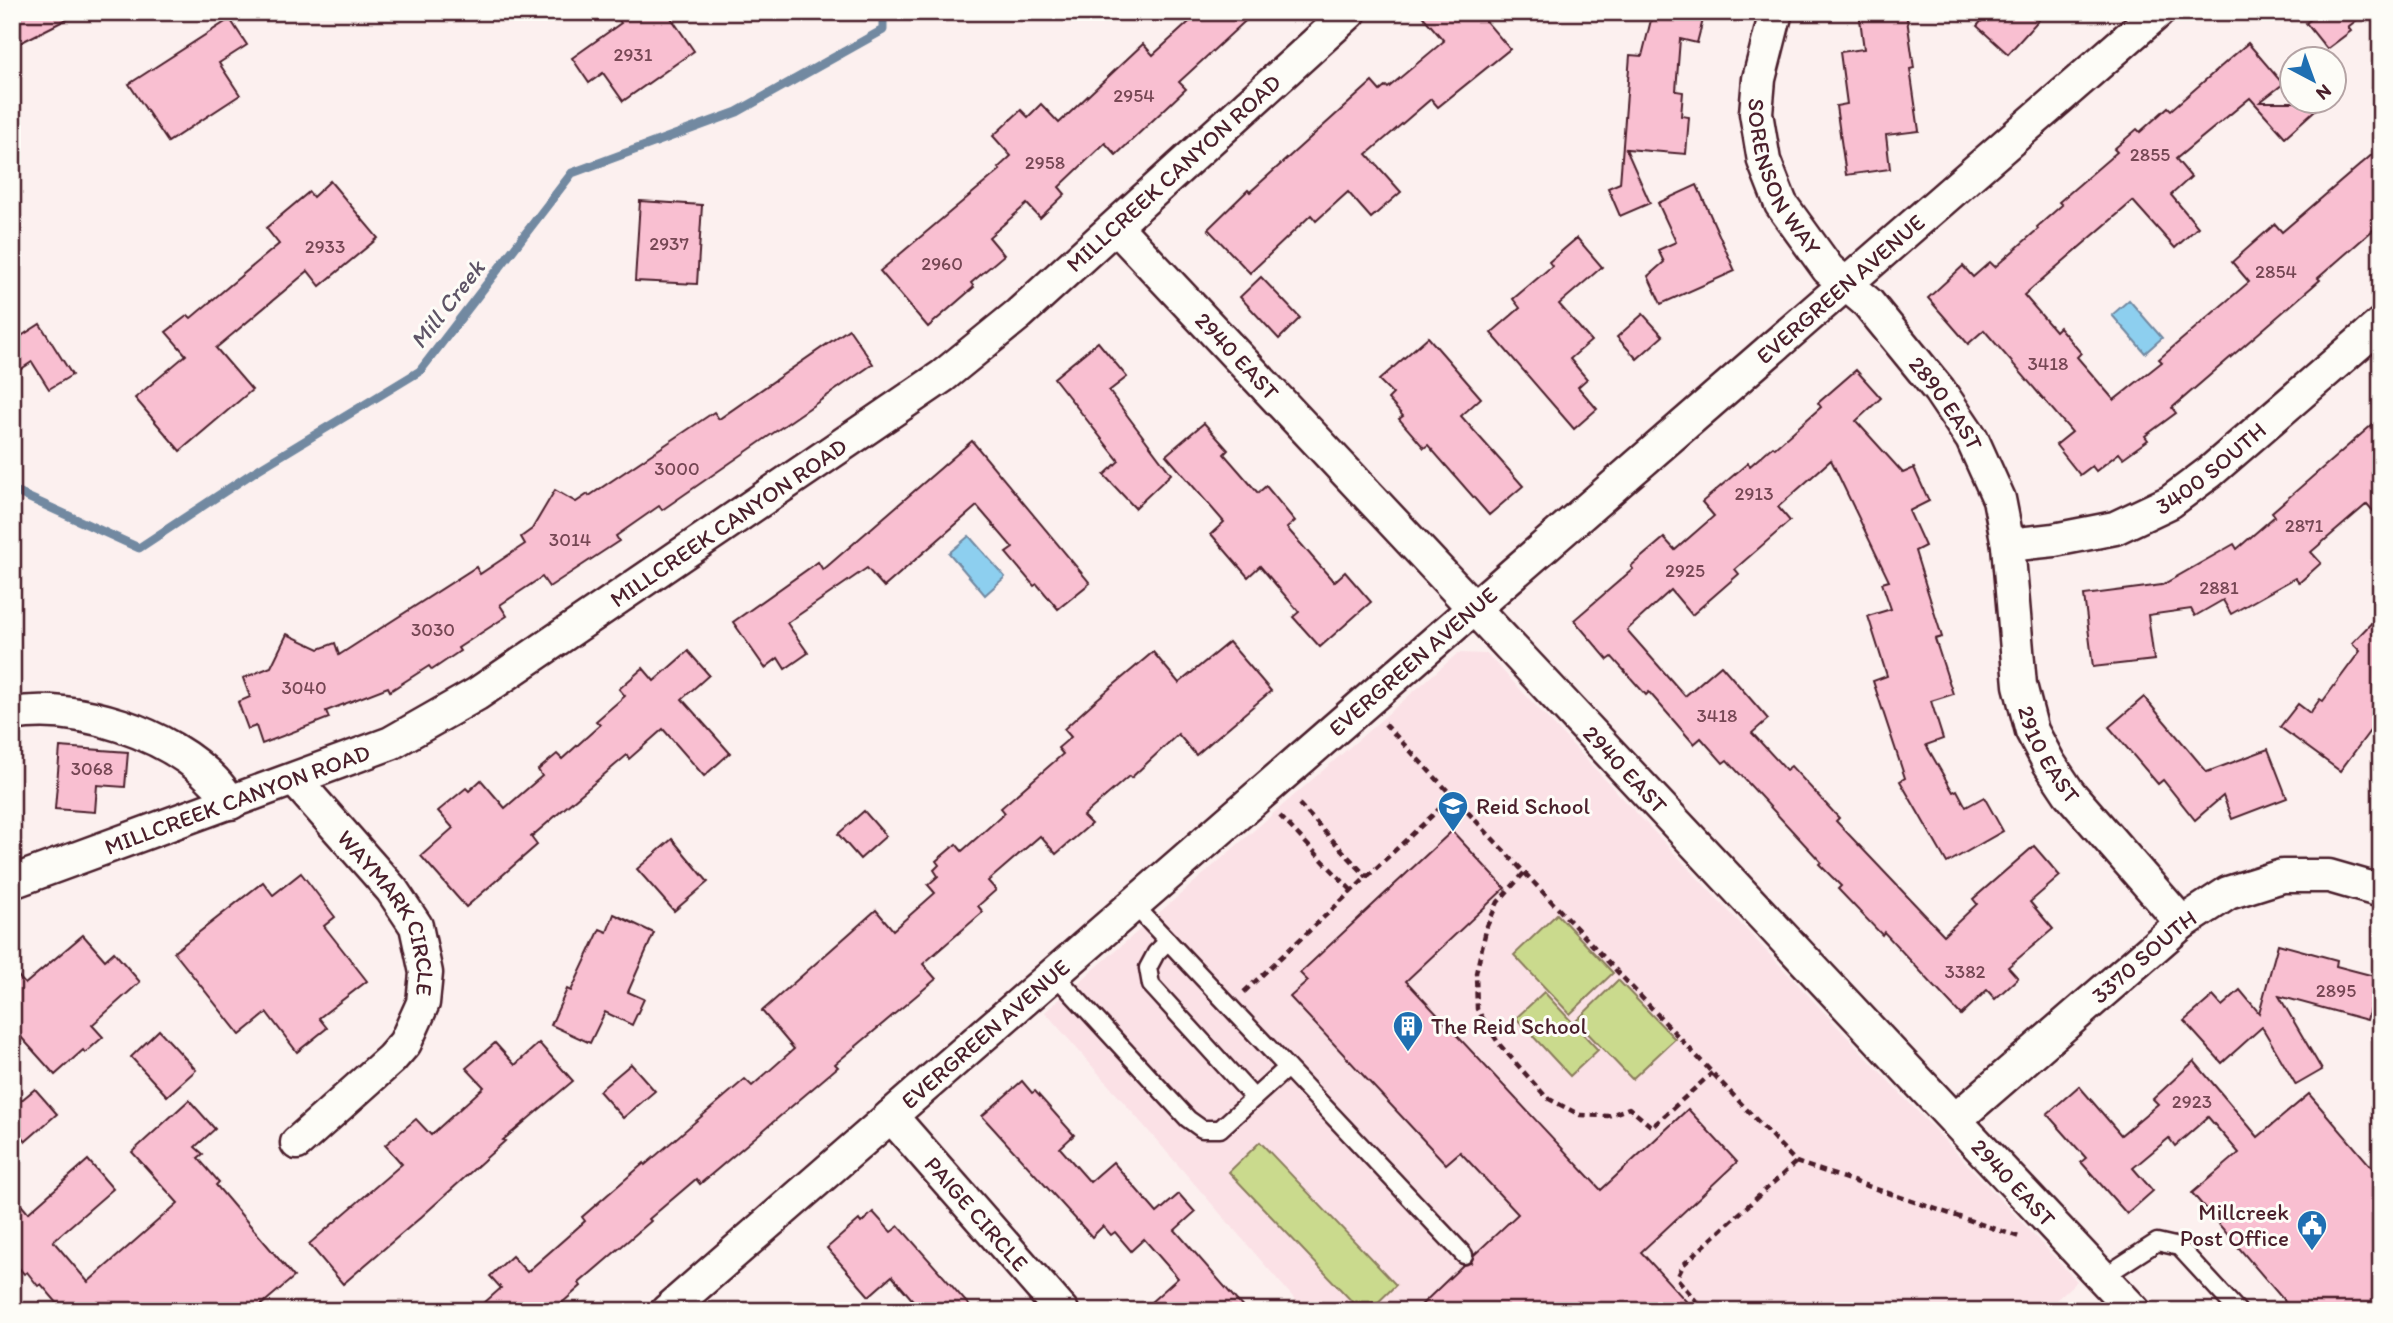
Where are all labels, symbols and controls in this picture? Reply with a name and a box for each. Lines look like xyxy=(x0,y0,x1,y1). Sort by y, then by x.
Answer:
house number: 2931 xyxy=(613,43,653,66)
north arrow xyxy=(2278,46,2348,116)
street label: MILLCREEK CANYON ROAD xyxy=(1060,68,1287,278)
text: N xyxy=(2311,80,2336,105)
house number: 2954 xyxy=(1113,84,1155,107)
street label: SORENSON WAY xyxy=(1742,97,1827,260)
house number: 2855 xyxy=(2130,143,2170,166)
house number: 2958 xyxy=(1025,151,1065,174)
street label: EVERGREEN AVENUE xyxy=(1750,208,1930,370)
house number: 2937 xyxy=(649,232,689,255)
house number: 2933 xyxy=(305,235,345,258)
house number: 2960 xyxy=(921,252,963,275)
water label: Mill Creek xyxy=(403,253,492,354)
house number: 2854 xyxy=(2255,260,2297,283)
street label: 2940 EAST xyxy=(1189,306,1285,406)
street label: 2890 EAST xyxy=(1903,350,1989,454)
house number: 3418 xyxy=(2027,352,2069,375)
street label: 3400 SOUTH xyxy=(2151,416,2272,521)
street label: MILLCREEK CANYON ROAD xyxy=(605,432,852,613)
house number: 3000 xyxy=(654,457,700,480)
house number: 2913 xyxy=(1734,482,1774,505)
house number: 2871 xyxy=(2285,514,2324,537)
house number: 3014 xyxy=(549,528,591,551)
house number: 2925 xyxy=(1665,559,1705,582)
house number: 2881 xyxy=(2199,576,2239,599)
street label: EVERGREEN AVENUE xyxy=(1323,580,1503,742)
house number: 3030 xyxy=(411,618,455,641)
house number: 3040 xyxy=(281,676,327,699)
street label: 2910 EAST xyxy=(2012,703,2086,809)
house number: 3418 xyxy=(1696,704,1738,727)
street label: 2940 EAST xyxy=(1577,719,1673,819)
street label: MILLCREEK CANYON ROAD xyxy=(101,738,374,861)
house number: 3068 xyxy=(71,757,113,780)
school or university icon: Reid School xyxy=(1436,789,1470,833)
place label: Reid School xyxy=(1476,792,1591,820)
street label: WAYMARK CIRCLE xyxy=(332,824,440,997)
street label: 3370 SOUTH xyxy=(2086,904,2202,1009)
street label: EVERGREEN AVENUE xyxy=(895,953,1075,1115)
house number: 3382 xyxy=(1944,960,1986,983)
house number: 2895 xyxy=(2316,979,2356,1002)
building icon: The Reid School xyxy=(1391,1009,1425,1053)
place label: The Reid School xyxy=(1431,1012,1587,1040)
house number: 2923 xyxy=(2172,1090,2212,1113)
street label: 2940 EAST xyxy=(1965,1133,2062,1233)
street label: PAIGE CIRCLE xyxy=(919,1151,1035,1277)
place label: Millcreek Post Office xyxy=(2180,1198,2289,1252)
public building icon: Millcreek Post Office xyxy=(2295,1208,2329,1252)

